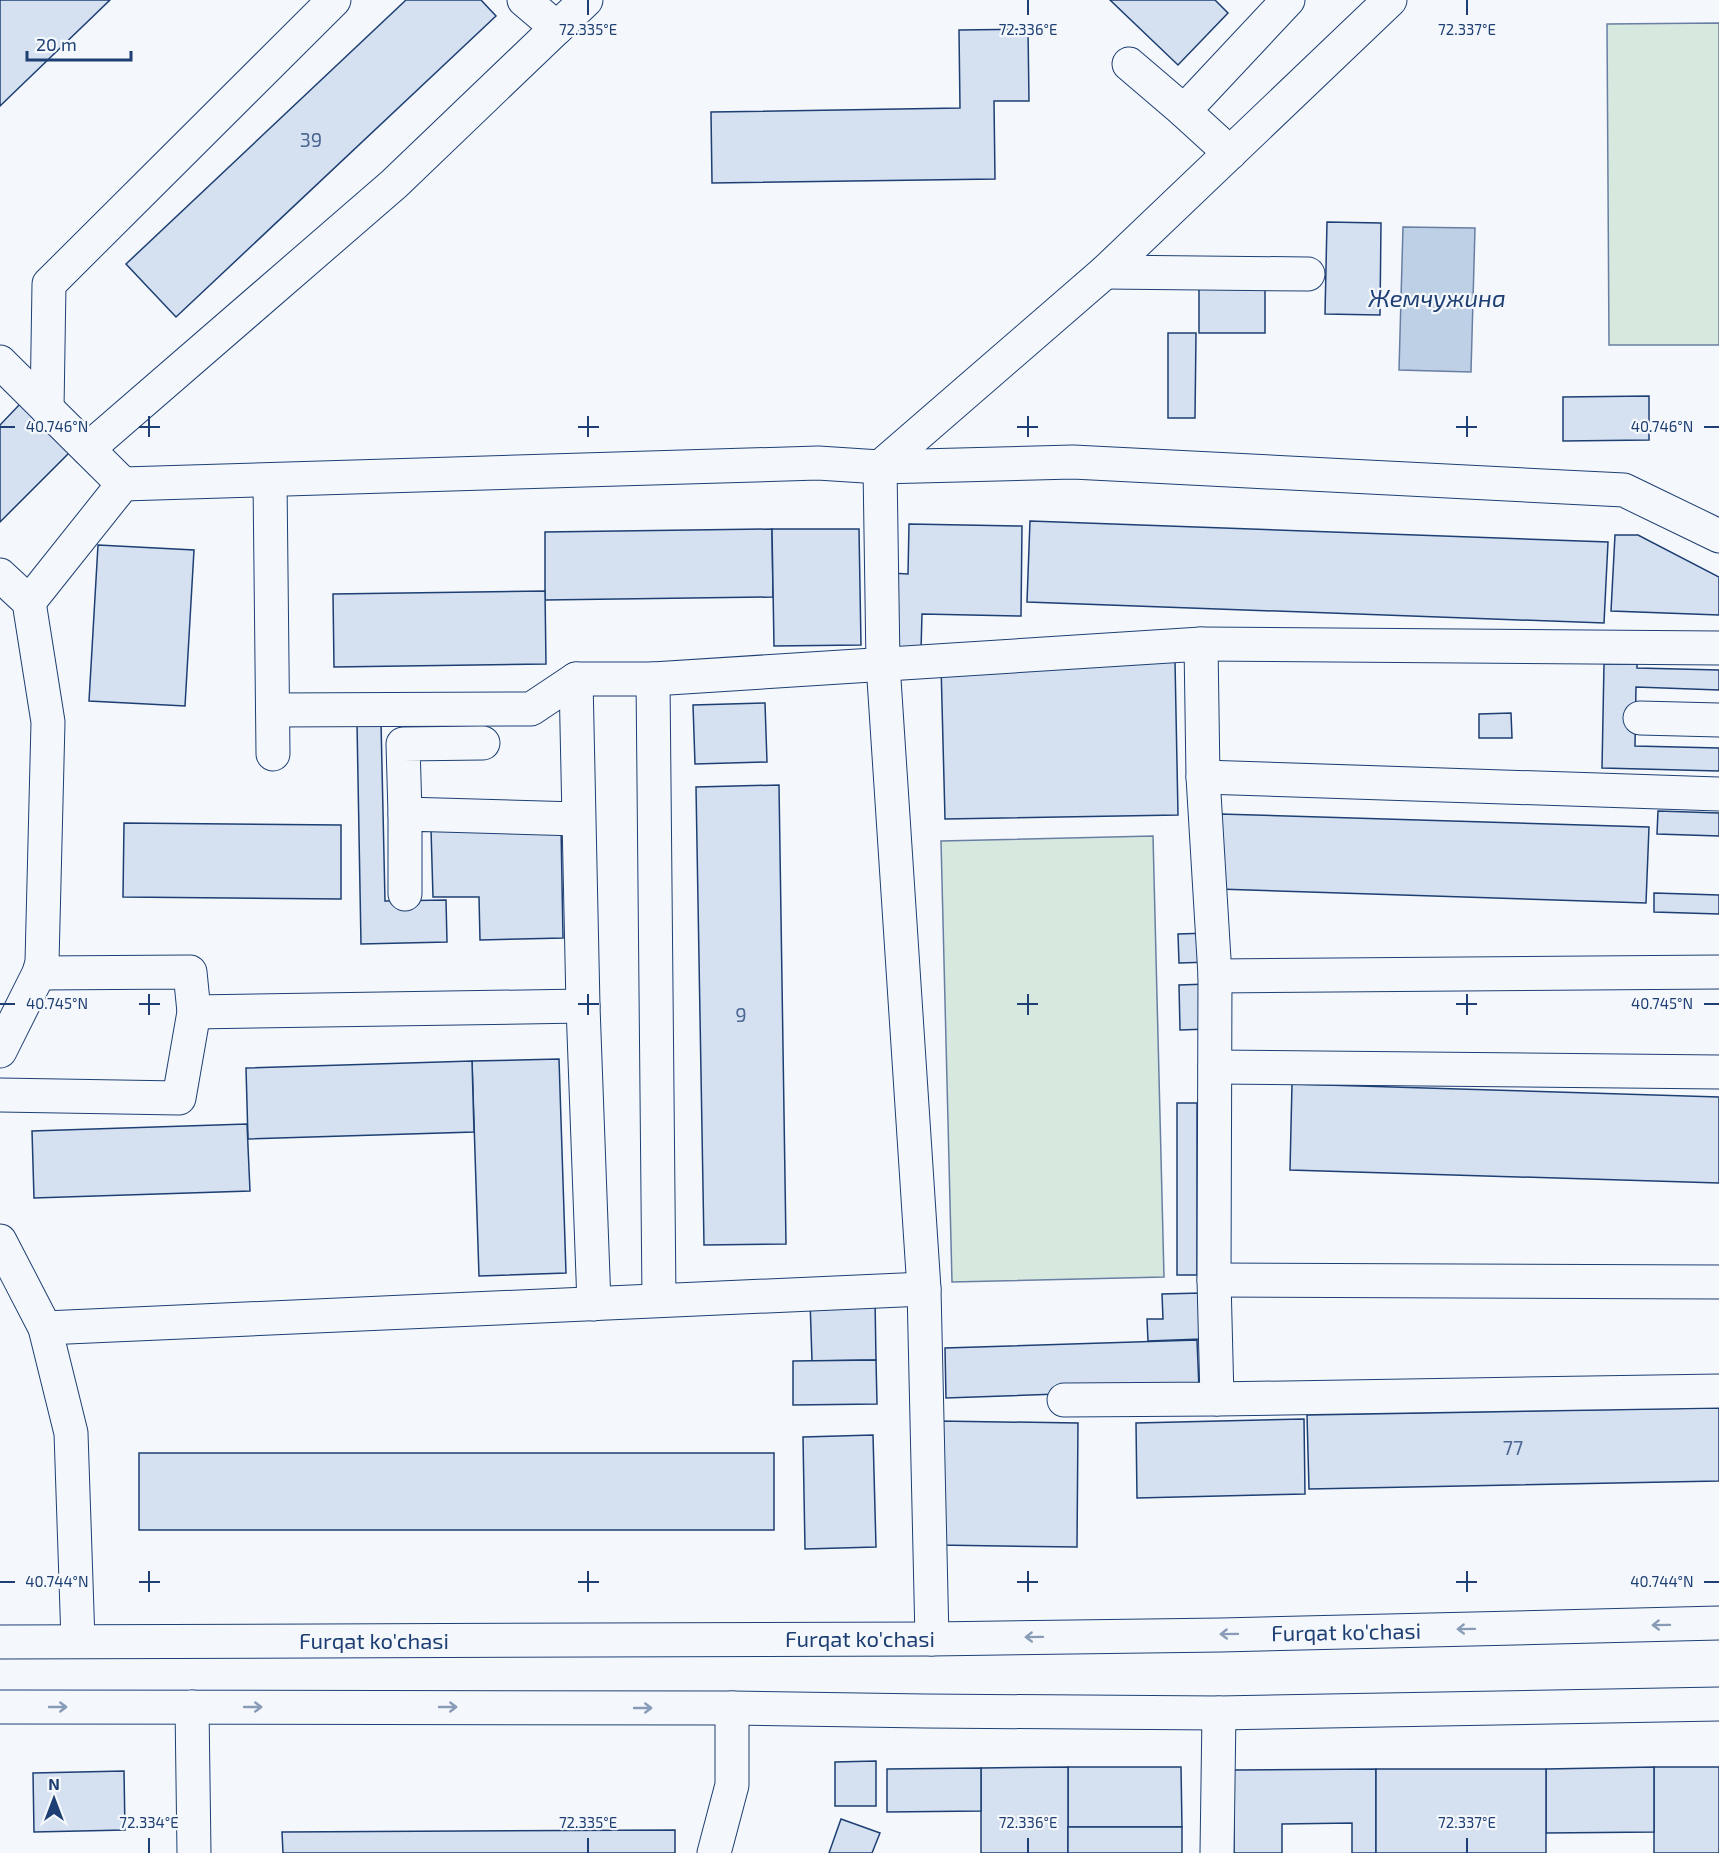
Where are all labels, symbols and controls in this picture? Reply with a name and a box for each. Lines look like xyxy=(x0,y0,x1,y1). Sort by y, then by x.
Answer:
text: 72.335°E xyxy=(559,20,617,38)
text: 72.336°E xyxy=(999,20,1057,38)
text: 72.337°E xyxy=(1438,20,1496,38)
scale bar xyxy=(27,24,130,62)
text: 20 m xyxy=(36,33,77,55)
house number: 39 xyxy=(300,127,322,151)
water label: Жемчужина xyxy=(1367,283,1506,312)
text: 40.746°N xyxy=(26,417,88,435)
text: 40.746°N xyxy=(1631,417,1693,435)
text: 40.745°N xyxy=(26,994,88,1012)
text: 40.745°N xyxy=(1631,994,1693,1012)
house number: 9 xyxy=(735,1002,747,1026)
house number: 77 xyxy=(1503,1435,1523,1459)
text: 40.744°N xyxy=(25,1572,89,1590)
text: 40.744°N xyxy=(1630,1572,1694,1590)
street label: Furqat ko'chasi xyxy=(1271,1617,1421,1645)
one-way arrow xyxy=(1651,1619,1671,1630)
one-way arrow xyxy=(1456,1623,1476,1635)
street label: Furqat ko'chasi xyxy=(785,1625,935,1651)
street label: Furqat ko'chasi xyxy=(299,1627,449,1653)
one-way arrow xyxy=(1219,1629,1239,1640)
one-way arrow xyxy=(1024,1631,1044,1643)
one-way arrow xyxy=(48,1701,68,1713)
one-way arrow xyxy=(243,1701,263,1713)
one-way arrow xyxy=(438,1701,458,1713)
one-way arrow xyxy=(633,1702,653,1714)
north arrow xyxy=(24,1769,84,1829)
text: N xyxy=(48,1774,60,1793)
text: 72.334°E xyxy=(119,1813,179,1831)
text: 72.335°E xyxy=(559,1813,617,1831)
text: 72.336°E xyxy=(999,1813,1057,1831)
text: 72.337°E xyxy=(1438,1813,1496,1831)

